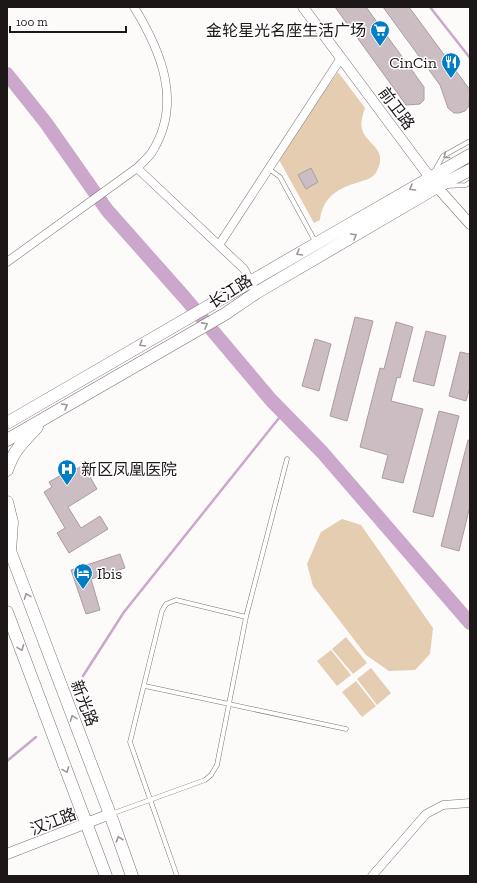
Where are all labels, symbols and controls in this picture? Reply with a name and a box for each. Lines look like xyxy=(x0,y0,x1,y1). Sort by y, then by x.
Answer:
scale bar xyxy=(10,8,126,34)
text: 100 m xyxy=(16,15,48,29)
supermarket icon: 金轮星光名座生活广场 xyxy=(369,19,391,47)
place label: 金轮星光名座生活广场 xyxy=(206,21,366,40)
restaurant icon: CinCin xyxy=(440,51,462,79)
place label: CinCin xyxy=(389,53,438,72)
street label: 前卫路 xyxy=(375,83,419,133)
one-way arrow xyxy=(444,151,451,158)
one-way arrow xyxy=(409,184,416,191)
one-way arrow xyxy=(350,233,357,240)
one-way arrow xyxy=(296,249,303,256)
street label: 长江路 xyxy=(205,271,256,312)
one-way arrow xyxy=(201,322,208,330)
one-way arrow xyxy=(139,340,146,347)
one-way arrow xyxy=(61,404,68,411)
hospital icon: 新区凤凰医院 xyxy=(56,458,78,486)
place label: 新区凤凰医院 xyxy=(81,460,177,479)
hotel icon: Ibis xyxy=(72,562,94,590)
place label: Ibis xyxy=(97,564,122,583)
one-way arrow xyxy=(23,593,32,600)
one-way arrow xyxy=(16,645,24,652)
street label: 新光路 xyxy=(67,677,102,729)
one-way arrow xyxy=(70,714,78,721)
one-way arrow xyxy=(62,766,70,773)
street label: 汉江路 xyxy=(27,804,79,839)
one-way arrow xyxy=(116,836,124,843)

